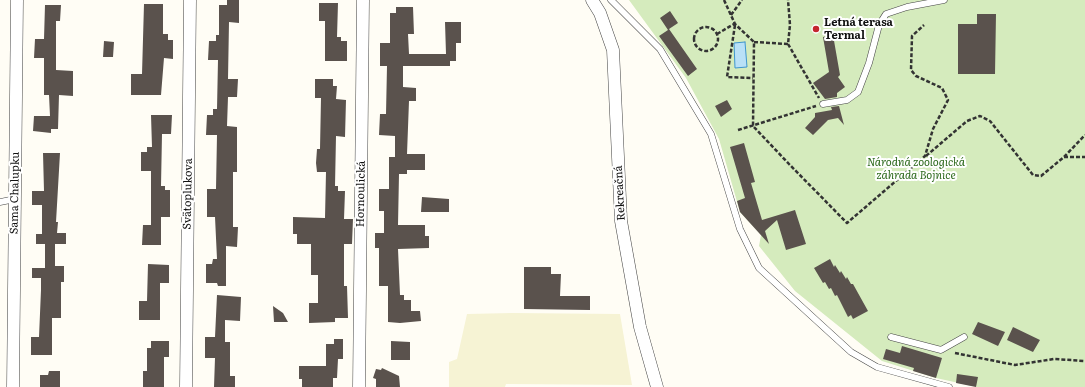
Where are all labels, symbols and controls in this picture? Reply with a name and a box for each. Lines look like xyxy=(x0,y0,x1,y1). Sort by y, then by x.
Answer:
place label: Letná terasa Termal xyxy=(824,16,893,42)
marker: Letná terasa Termal xyxy=(811,24,821,34)
street label: Sama Chalupku xyxy=(8,152,22,234)
park label: Národná zoologická záhrada Bojnice xyxy=(867,156,965,182)
street label: Svätoplukova xyxy=(181,158,195,230)
street label: Hornoulická xyxy=(354,161,368,227)
street label: Rekreačná xyxy=(612,165,628,221)

